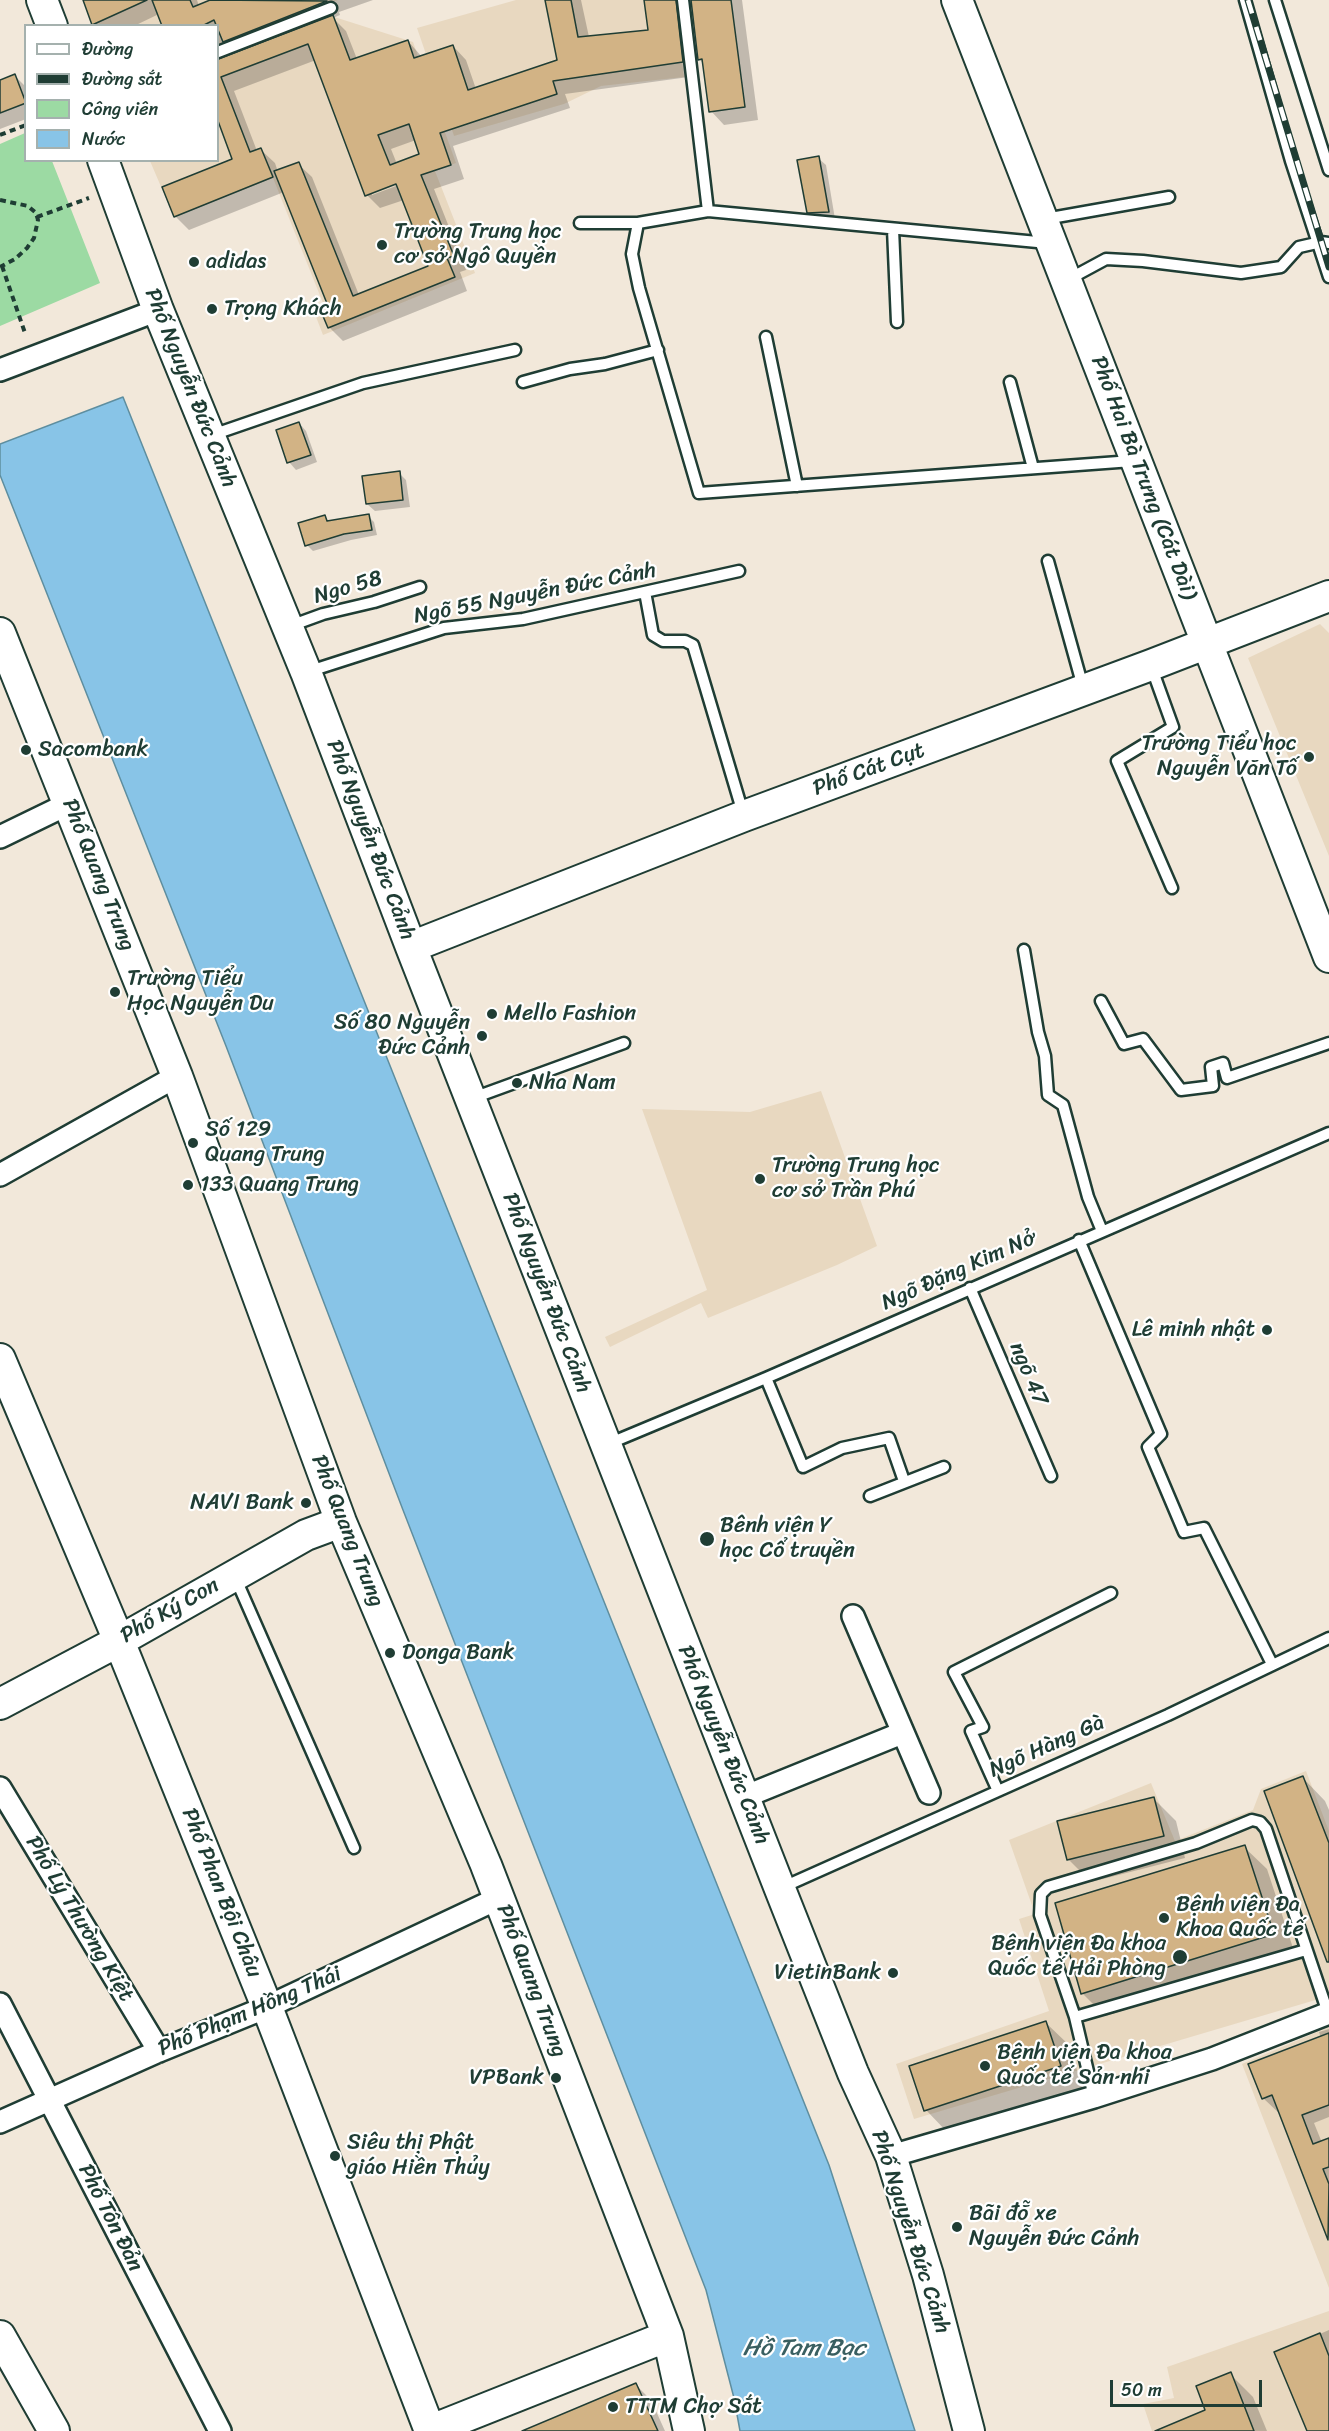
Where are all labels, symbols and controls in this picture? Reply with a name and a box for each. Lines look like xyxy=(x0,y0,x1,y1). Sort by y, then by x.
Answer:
legend xyxy=(24,24,219,162)
text: Đường xyxy=(82,33,133,65)
text: Đường sắt xyxy=(82,63,162,95)
text: Công viên xyxy=(82,93,158,125)
text: Nước xyxy=(82,123,125,155)
place label: Trường Trung học cơ sở Ngô Quyền xyxy=(394,219,562,270)
marker: Trường Trung học cơ sở Ngô Quyền xyxy=(375,238,389,252)
place label: adidas xyxy=(206,249,266,275)
marker: adidas xyxy=(187,255,201,269)
street label: Phố Nguyễn Đức Cảnh xyxy=(138,285,242,491)
place label: Trọng Khách xyxy=(224,296,342,322)
marker: Trọng Khách xyxy=(205,302,219,316)
street label: Phố Hai Bà Trưng (Cát Dài) xyxy=(1084,353,1202,603)
street label: Ngõ 55 Nguyễn Đức Cảnh xyxy=(412,558,658,630)
street label: Ngo 58 xyxy=(311,566,385,610)
place label: Trường Tiểu học Nguyễn Văn Tố xyxy=(1142,731,1297,782)
street label: Phố Nguyễn Đức Cảnh xyxy=(320,736,420,944)
place label: Sacombank xyxy=(38,737,148,763)
street label: Phố Cát Cụt xyxy=(810,738,928,802)
marker: Sacombank xyxy=(19,743,33,757)
marker: Trường Tiểu học Nguyễn Văn Tố xyxy=(1302,750,1316,764)
street label: Phố Quang Trung xyxy=(55,795,141,955)
place label: Trường Tiểu Học Nguyễn Du xyxy=(127,966,274,1017)
marker: Trường Tiểu Học Nguyễn Du xyxy=(108,985,122,999)
place label: Mello Fashion xyxy=(504,1001,636,1027)
marker: Mello Fashion xyxy=(485,1007,499,1021)
place label: Số 80 Nguyễn Đức Cảnh xyxy=(334,1010,470,1062)
marker: Số 80 Nguyễn Đức Cảnh xyxy=(475,1029,489,1043)
place label: Nha Nam xyxy=(529,1070,616,1096)
marker: Nha Nam xyxy=(510,1076,524,1090)
place label: Số 129 Quang Trung xyxy=(205,1117,325,1168)
marker: Số 129 Quang Trung xyxy=(186,1136,200,1150)
place label: Trường Trung học cơ sở Trần Phú xyxy=(772,1153,940,1204)
place label: 133 Quang Trung xyxy=(200,1172,359,1198)
marker: Trường Trung học cơ sở Trần Phú xyxy=(753,1172,767,1186)
marker: 133 Quang Trung xyxy=(181,1178,195,1192)
street label: Phố Nguyễn Đức Cảnh xyxy=(496,1189,596,1397)
street label: Ngõ Đặng Kim Nở xyxy=(878,1225,1040,1317)
place label: Lê minh nhật xyxy=(1132,1317,1255,1343)
marker: Lê minh nhật xyxy=(1260,1323,1274,1337)
street label: ngõ 47 xyxy=(1003,1338,1053,1410)
street label: Phố Quang Trung xyxy=(304,1451,390,1611)
place label: NAVI Bank xyxy=(190,1490,294,1516)
marker: NAVI Bank xyxy=(299,1496,313,1510)
place label: Bênh viện Y học Cổ truyền xyxy=(720,1513,855,1564)
marker: Bênh viện Y học Cổ truyền xyxy=(698,1530,716,1548)
street label: Phố Ký Con xyxy=(116,1572,224,1650)
place label: Donga Bank xyxy=(402,1640,515,1666)
street label: Phố Nguyễn Đức Cảnh xyxy=(671,1642,775,1848)
marker: Donga Bank xyxy=(383,1646,397,1660)
street label: Ngõ Hàng Gà xyxy=(985,1710,1109,1784)
street label: Phố Phan Bội Châu xyxy=(175,1805,267,1981)
street label: Phố Lý Thường Kiệt xyxy=(19,1831,139,2007)
place label: Bệnh viện Đa Khoa Quốc tế xyxy=(1176,1892,1304,1944)
street label: Phố Quang Trung xyxy=(490,1901,572,2061)
marker: Bệnh viện Đa Khoa Quốc tế xyxy=(1157,1911,1171,1925)
place label: Bệnh viện Đa khoa Quốc tế Hải Phòng xyxy=(988,1931,1166,1982)
marker: Bệnh viện Đa khoa Quốc tế Hải Phòng xyxy=(1171,1948,1189,1966)
place label: VietinBank xyxy=(774,1960,881,1986)
street label: Phố Phạm Hồng Thái xyxy=(154,1961,346,2063)
marker: VietinBank xyxy=(886,1966,900,1980)
place label: Bệnh viện Đa khoa Quốc tế Sản nhi xyxy=(997,2040,1172,2092)
marker: Bệnh viện Đa khoa Quốc tế Sản nhi xyxy=(978,2059,992,2073)
place label: VPBank xyxy=(469,2065,544,2091)
marker: VPBank xyxy=(549,2071,563,2085)
street label: Phố Nguyễn Đức Cảnh xyxy=(865,2127,955,2337)
place label: Siêu thị Phật giáo Hiền Thủy xyxy=(347,2130,490,2182)
marker: Siêu thị Phật giáo Hiền Thủy xyxy=(328,2149,342,2163)
street label: Phố Tôn Đản xyxy=(72,2160,148,2276)
place label: Bãi đỗ xe Nguyễn Đức Cảnh xyxy=(969,2201,1139,2252)
marker: Bãi đỗ xe Nguyễn Đức Cảnh xyxy=(950,2220,964,2234)
water label: Hồ Tam Bạc xyxy=(743,2335,865,2363)
scale bar xyxy=(1113,2368,1264,2406)
text: 50 m xyxy=(1121,2374,1162,2406)
place label: TTTM Chợ Sắt xyxy=(625,2394,762,2420)
marker: TTTM Chợ Sắt xyxy=(606,2400,620,2414)

